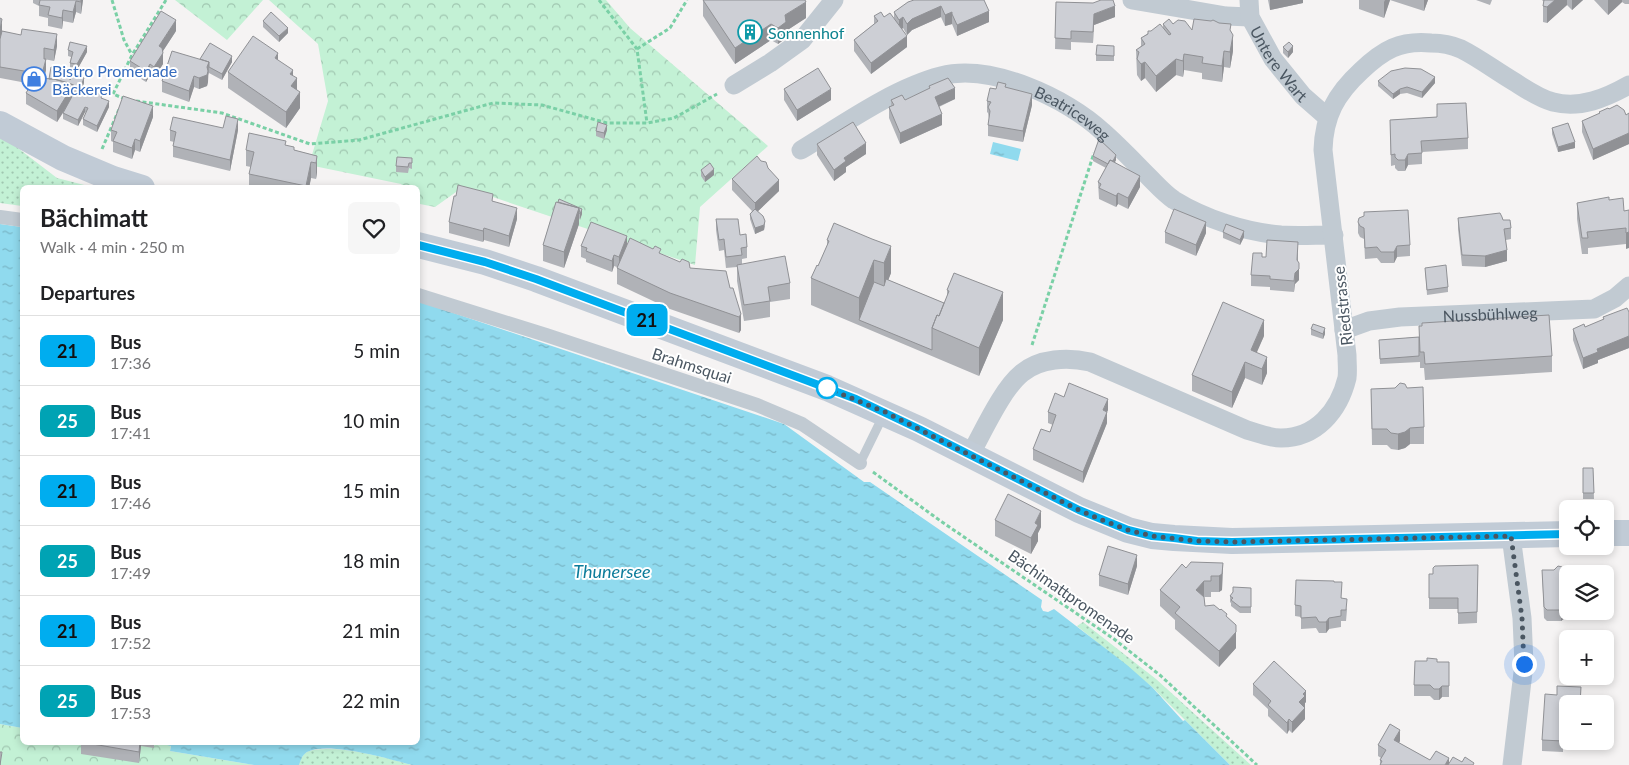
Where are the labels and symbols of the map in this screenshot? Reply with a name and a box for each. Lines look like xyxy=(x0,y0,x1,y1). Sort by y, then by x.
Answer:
building icon: Sonnenhof xyxy=(737,19,763,45)
street label: Untere Wart xyxy=(1247,22,1312,105)
place label: Sonnenhof xyxy=(768,23,845,42)
place label: Bistro Promenade Bäckerei xyxy=(52,61,177,98)
shop icon: Bistro Promenade Bäckerei xyxy=(21,66,47,92)
street label: Beatriceweg xyxy=(1032,81,1115,144)
street label: Riedstrasse xyxy=(1328,265,1356,347)
street label: Nussbühlweg xyxy=(1442,302,1538,325)
line badge: 21 xyxy=(624,304,670,336)
street label: Brahmsquai xyxy=(650,343,734,387)
unlabelled marker xyxy=(816,377,838,399)
street label: Bächimattpromenade xyxy=(1005,545,1139,647)
water label: Thunersee xyxy=(573,560,651,582)
your location xyxy=(1512,652,1537,677)

